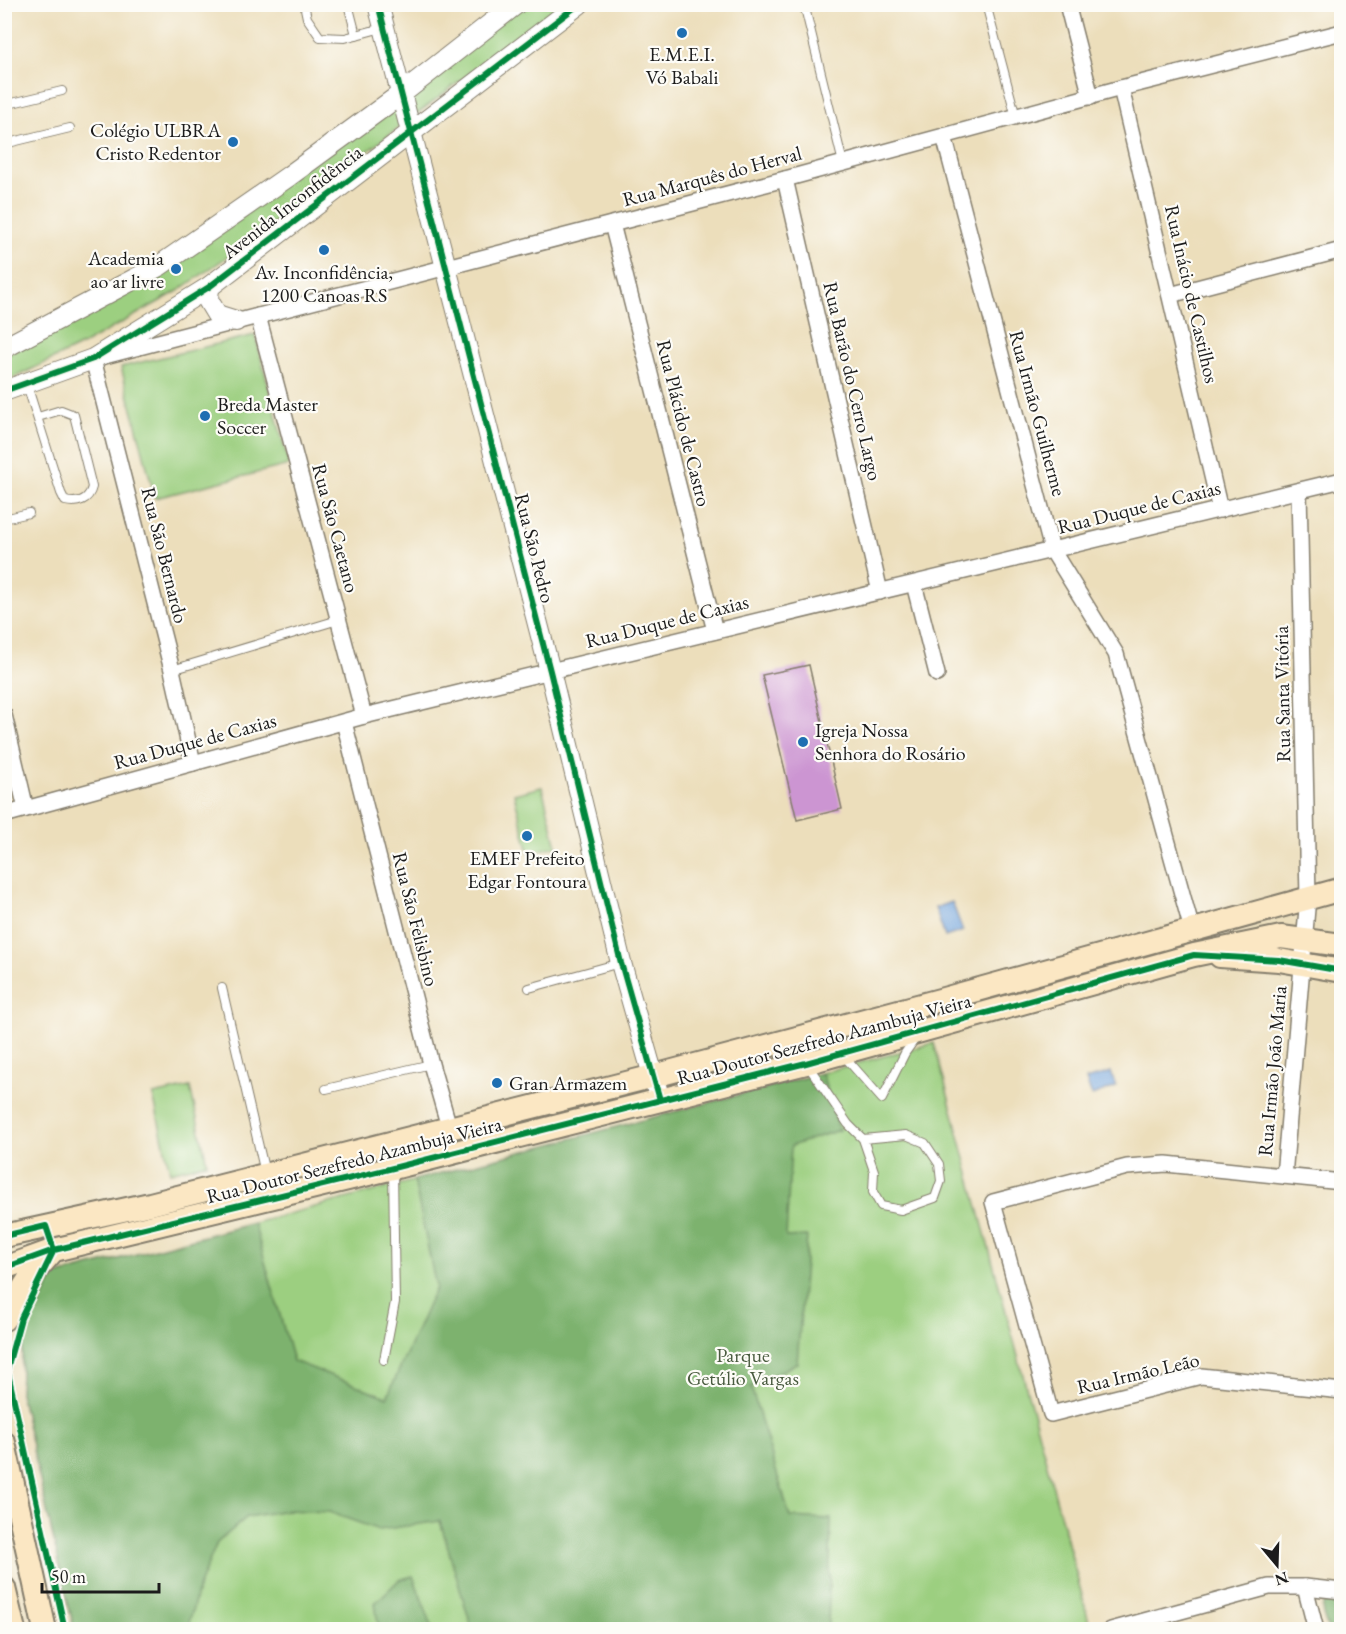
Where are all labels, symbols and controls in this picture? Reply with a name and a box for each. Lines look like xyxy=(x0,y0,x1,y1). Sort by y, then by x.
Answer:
marker: E.M.E.I. Vó Babali xyxy=(675,26,689,40)
place label: E.M.E.I. Vó Babali xyxy=(646,41,718,90)
place label: Colégio ULBRA Cristo Redentor xyxy=(90,117,221,166)
marker: Colégio ULBRA Cristo Redentor xyxy=(226,135,240,149)
street label: Avenida Inconfidência xyxy=(216,139,368,266)
street label: Rua Marquês do Herval xyxy=(620,140,805,212)
street label: Rua Inácio de Castilhos xyxy=(1159,202,1225,386)
marker: Av. Inconfidência, 1200 Canoas RS xyxy=(317,243,331,257)
place label: Academia ao ar livre xyxy=(87,245,164,294)
place label: Av. Inconfidência, 1200 Canoas RS xyxy=(254,259,393,308)
marker: Academia ao ar livre xyxy=(169,262,183,276)
street label: Rua Barão do Cerro Largo xyxy=(817,279,889,483)
street label: Rua Irmão Guilherme xyxy=(1003,327,1073,499)
street label: Rua Plácido de Castro xyxy=(651,337,717,509)
place label: Breda Master Soccer xyxy=(217,391,318,440)
marker: Breda Master Soccer xyxy=(198,409,212,423)
street label: Rua São Caetano xyxy=(306,461,366,596)
street label: Rua Duque de Caxias xyxy=(1055,474,1223,540)
street label: Rua São Bernardo xyxy=(136,484,195,626)
street label: Rua São Pedro xyxy=(509,490,561,606)
street label: Rua Duque de Caxias xyxy=(583,588,751,654)
street label: Rua Santa Vitória xyxy=(1268,625,1296,762)
street label: Rua Duque de Caxias xyxy=(111,707,279,775)
place label: Igreja Nossa Senhora do Rosário xyxy=(815,717,966,766)
marker: Igreja Nossa Senhora do Rosário xyxy=(796,735,810,749)
marker: EMEF Prefeito Edgar Fontoura xyxy=(520,829,534,843)
place label: EMEF Prefeito Edgar Fontoura xyxy=(467,845,587,894)
street label: Rua São Felisbino xyxy=(387,849,445,989)
street label: Rua Irmão João Maria xyxy=(1252,985,1292,1157)
street label: Rua Doutor Sezefredo Azambuja Vieira xyxy=(674,987,974,1091)
place label: Gran Armazem xyxy=(509,1070,628,1096)
marker: Gran Armazem xyxy=(490,1076,504,1090)
street label: Rua Doutor Sezefredo Azambuja Vieira xyxy=(204,1111,504,1209)
park label: Parque Getúlio Vargas xyxy=(687,1342,799,1391)
street label: Rua Irmão Leão xyxy=(1074,1346,1202,1400)
north arrow xyxy=(1247,1535,1307,1595)
scale bar xyxy=(42,1556,159,1594)
text: 50 m xyxy=(51,1565,86,1588)
text: N xyxy=(1272,1567,1291,1591)

